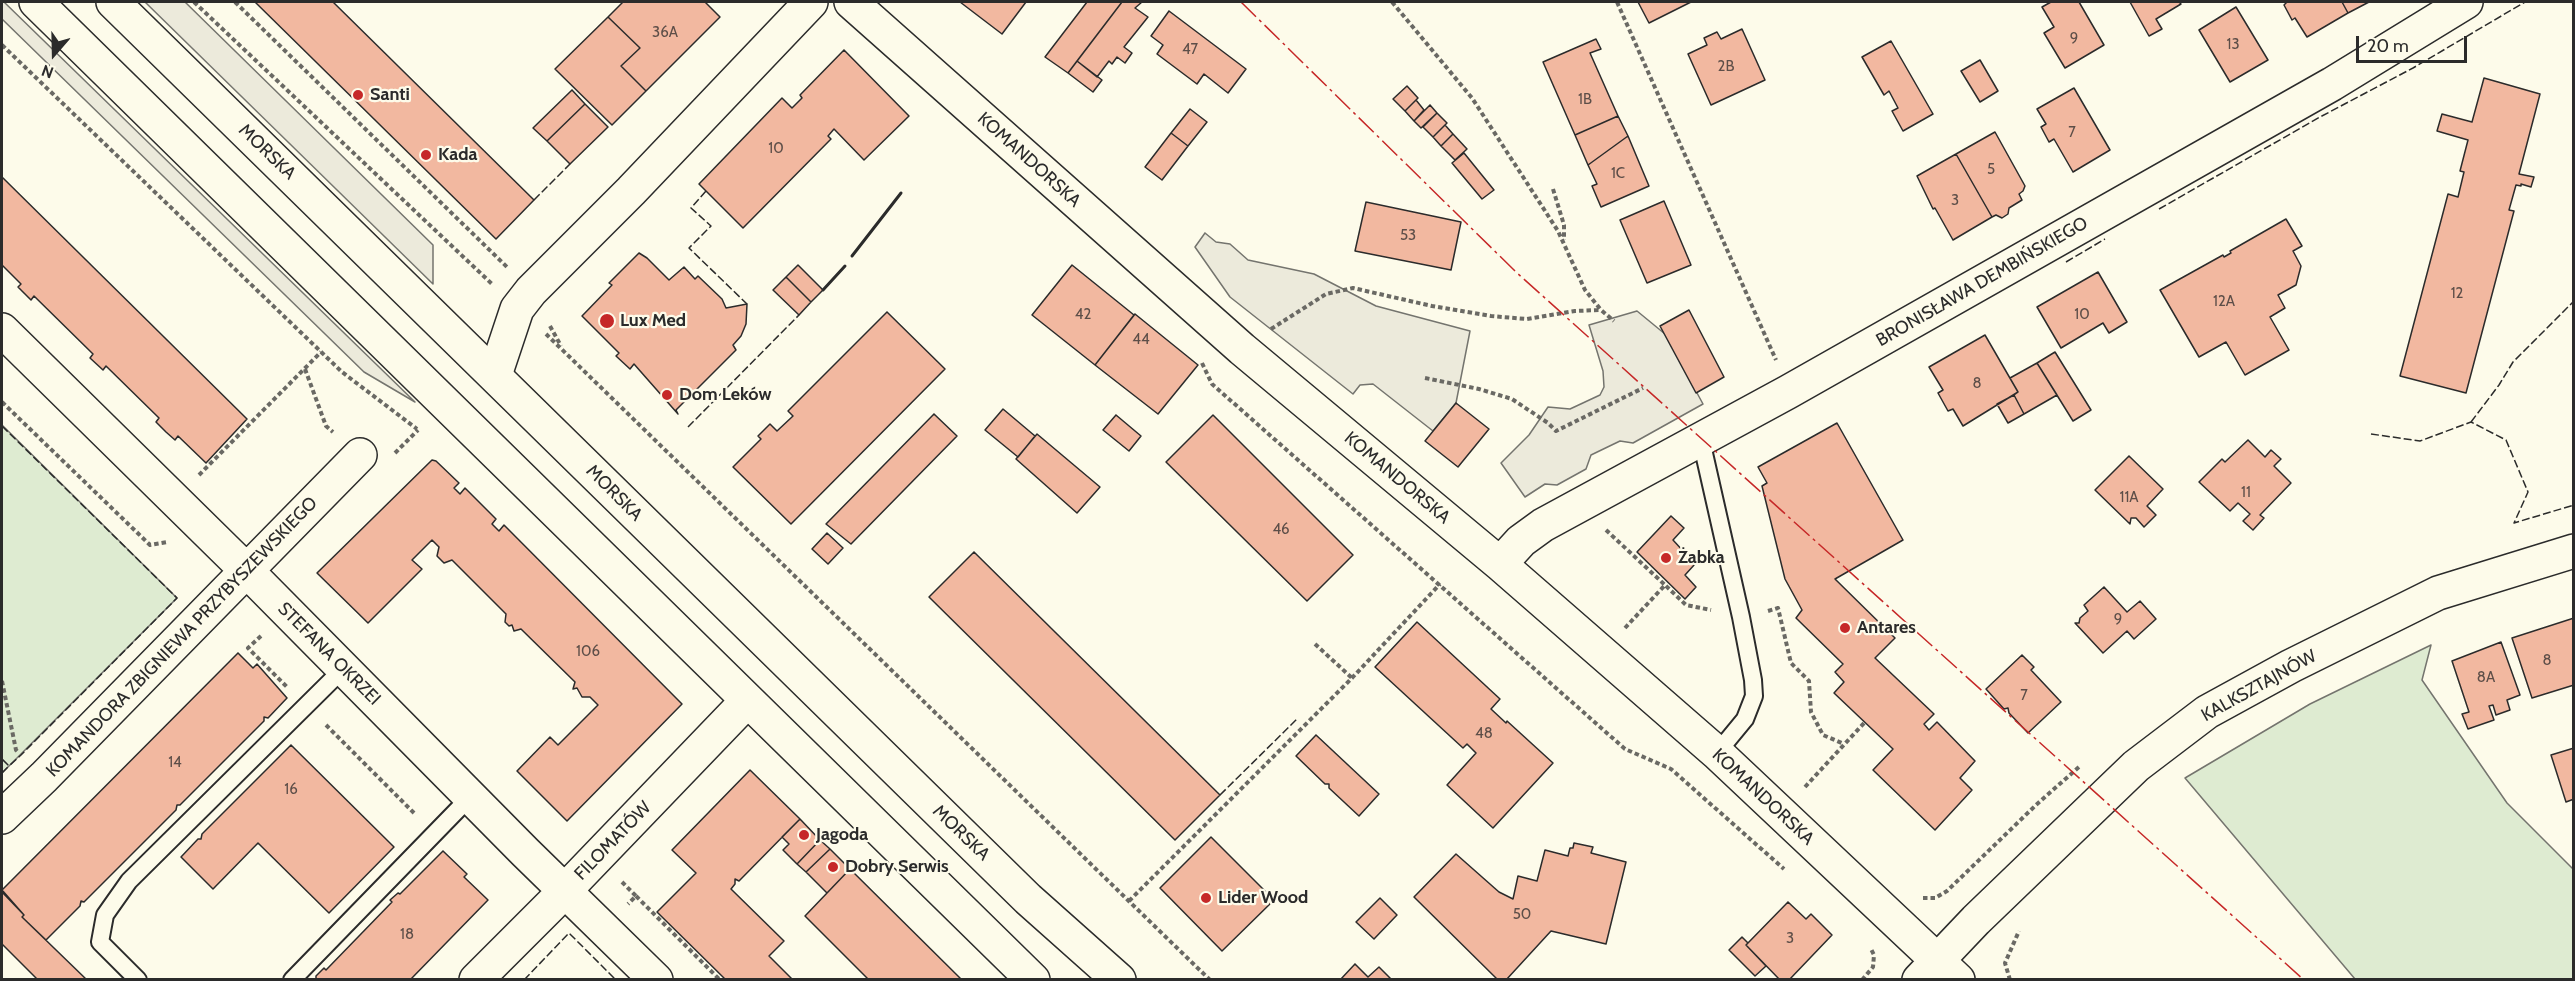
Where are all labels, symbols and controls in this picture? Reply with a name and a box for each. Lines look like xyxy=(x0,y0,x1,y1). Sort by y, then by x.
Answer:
north arrow xyxy=(24,24,84,84)
house number: 36A xyxy=(652,24,678,42)
scale bar xyxy=(2359,24,2470,62)
house number: 9 xyxy=(2070,30,2078,48)
text: 20 m xyxy=(2367,35,2409,57)
house number: 13 xyxy=(2226,36,2240,54)
house number: 47 xyxy=(1182,41,1198,59)
house number: 2B xyxy=(1718,58,1734,76)
text: N xyxy=(39,61,56,82)
place label: Santi xyxy=(370,84,410,106)
marker: Santi xyxy=(351,88,365,102)
house number: 1B xyxy=(1578,91,1592,109)
street label: KOMANDORSKA xyxy=(973,108,1085,212)
street label: MORSKA xyxy=(234,120,300,184)
house number: 7 xyxy=(2068,124,2076,142)
house number: 10 xyxy=(768,140,784,158)
place label: Kada xyxy=(438,144,477,166)
marker: Kada xyxy=(419,148,433,162)
house number: 5 xyxy=(1987,161,1995,179)
house number: 1C xyxy=(1611,165,1625,183)
house number: 3 xyxy=(1951,192,1959,210)
street label: BRONISŁAWA DEMBIŃSKIEGO xyxy=(1872,212,2092,352)
house number: 53 xyxy=(1400,227,1416,245)
house number: 12 xyxy=(2451,285,2463,303)
house number: 12A xyxy=(2213,293,2235,311)
house number: 42 xyxy=(1075,306,1091,324)
house number: 10 xyxy=(2074,306,2090,324)
place label: Lux Med xyxy=(620,310,686,332)
marker: Lux Med xyxy=(598,312,616,330)
house number: 44 xyxy=(1132,331,1150,349)
house number: 8 xyxy=(1972,375,1982,393)
place label: Dom Leków xyxy=(679,384,772,406)
marker: Dom Leków xyxy=(660,388,674,402)
street label: KOMANDORSKA xyxy=(1340,427,1454,529)
street label: MORSKA xyxy=(581,460,647,526)
house number: 11 xyxy=(2241,484,2251,502)
house number: 11A xyxy=(2119,489,2139,507)
street label: KOMANDORA ZBIGNIEWA PRZYBYSZEWSKIEGO xyxy=(42,492,322,782)
house number: 46 xyxy=(1272,521,1290,539)
place label: Żabka xyxy=(1678,547,1725,569)
marker: Żabka xyxy=(1659,551,1673,565)
street label: STEFANA OKRZEI xyxy=(273,598,385,710)
house number: 9 xyxy=(2114,611,2122,629)
place label: Antares xyxy=(1857,617,1916,639)
marker: Antares xyxy=(1838,621,1852,635)
house number: 106 xyxy=(576,643,600,661)
street label: KALKSZTAJNÓW xyxy=(2198,645,2320,727)
house number: 8 xyxy=(2542,652,2552,670)
house number: 8A xyxy=(2477,669,2495,687)
house number: 7 xyxy=(2020,687,2028,705)
house number: 48 xyxy=(1475,725,1493,743)
street label: KOMANDORSKA xyxy=(1708,744,1818,850)
house number: 14 xyxy=(168,754,182,772)
house number: 16 xyxy=(284,781,298,799)
street label: FILOMATÓW xyxy=(570,797,656,885)
street label: MORSKA xyxy=(928,801,994,865)
place label: Jagoda xyxy=(816,824,868,846)
marker: Jagoda xyxy=(797,828,811,842)
place label: Dobry Serwis xyxy=(845,856,949,878)
marker: Dobry Serwis xyxy=(826,860,840,874)
place label: Lider Wood xyxy=(1218,887,1308,909)
marker: Lider Wood xyxy=(1199,891,1213,905)
house number: 50 xyxy=(1513,906,1531,924)
house number: 18 xyxy=(400,926,414,944)
house number: 3 xyxy=(1786,930,1794,948)

